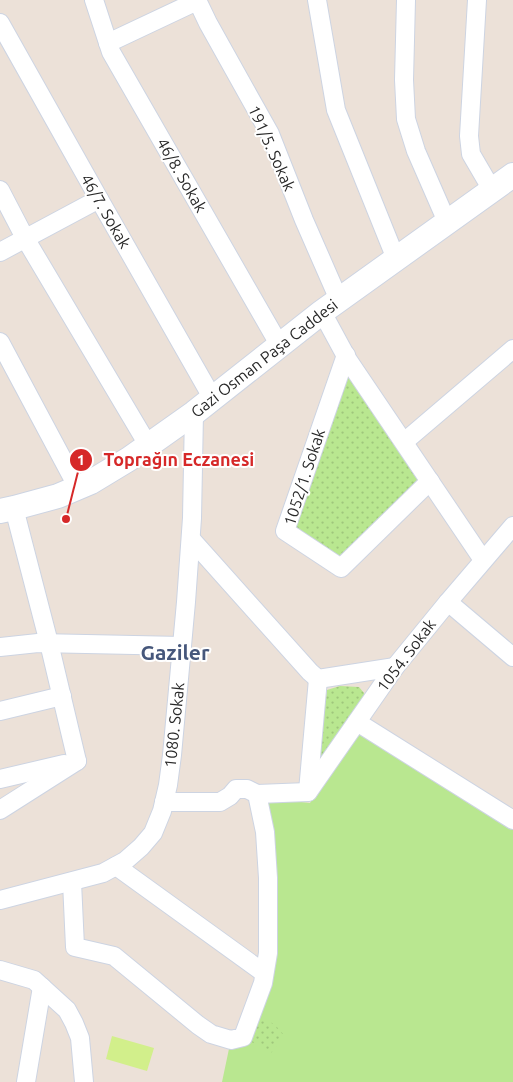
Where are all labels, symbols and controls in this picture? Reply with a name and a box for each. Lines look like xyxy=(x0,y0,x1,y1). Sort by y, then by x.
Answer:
street label: 191/5. Sokak xyxy=(245,102,299,194)
street label: 46/8. Sokak xyxy=(154,135,210,215)
street label: 46/7. Sokak xyxy=(78,171,134,251)
street label: Gazi Osman Paşa Caddesi xyxy=(187,295,341,421)
street label: 1052/1. Sokak xyxy=(280,426,328,528)
callout: Toprağın Eczanesi xyxy=(69,443,264,476)
text: Toprağın Eczanesi xyxy=(104,449,254,469)
text: 1 xyxy=(77,451,85,468)
street label: 1054. Sokak xyxy=(373,615,439,695)
district label: Gaziler xyxy=(140,640,210,664)
street label: 1080. Sokak xyxy=(161,681,187,769)

